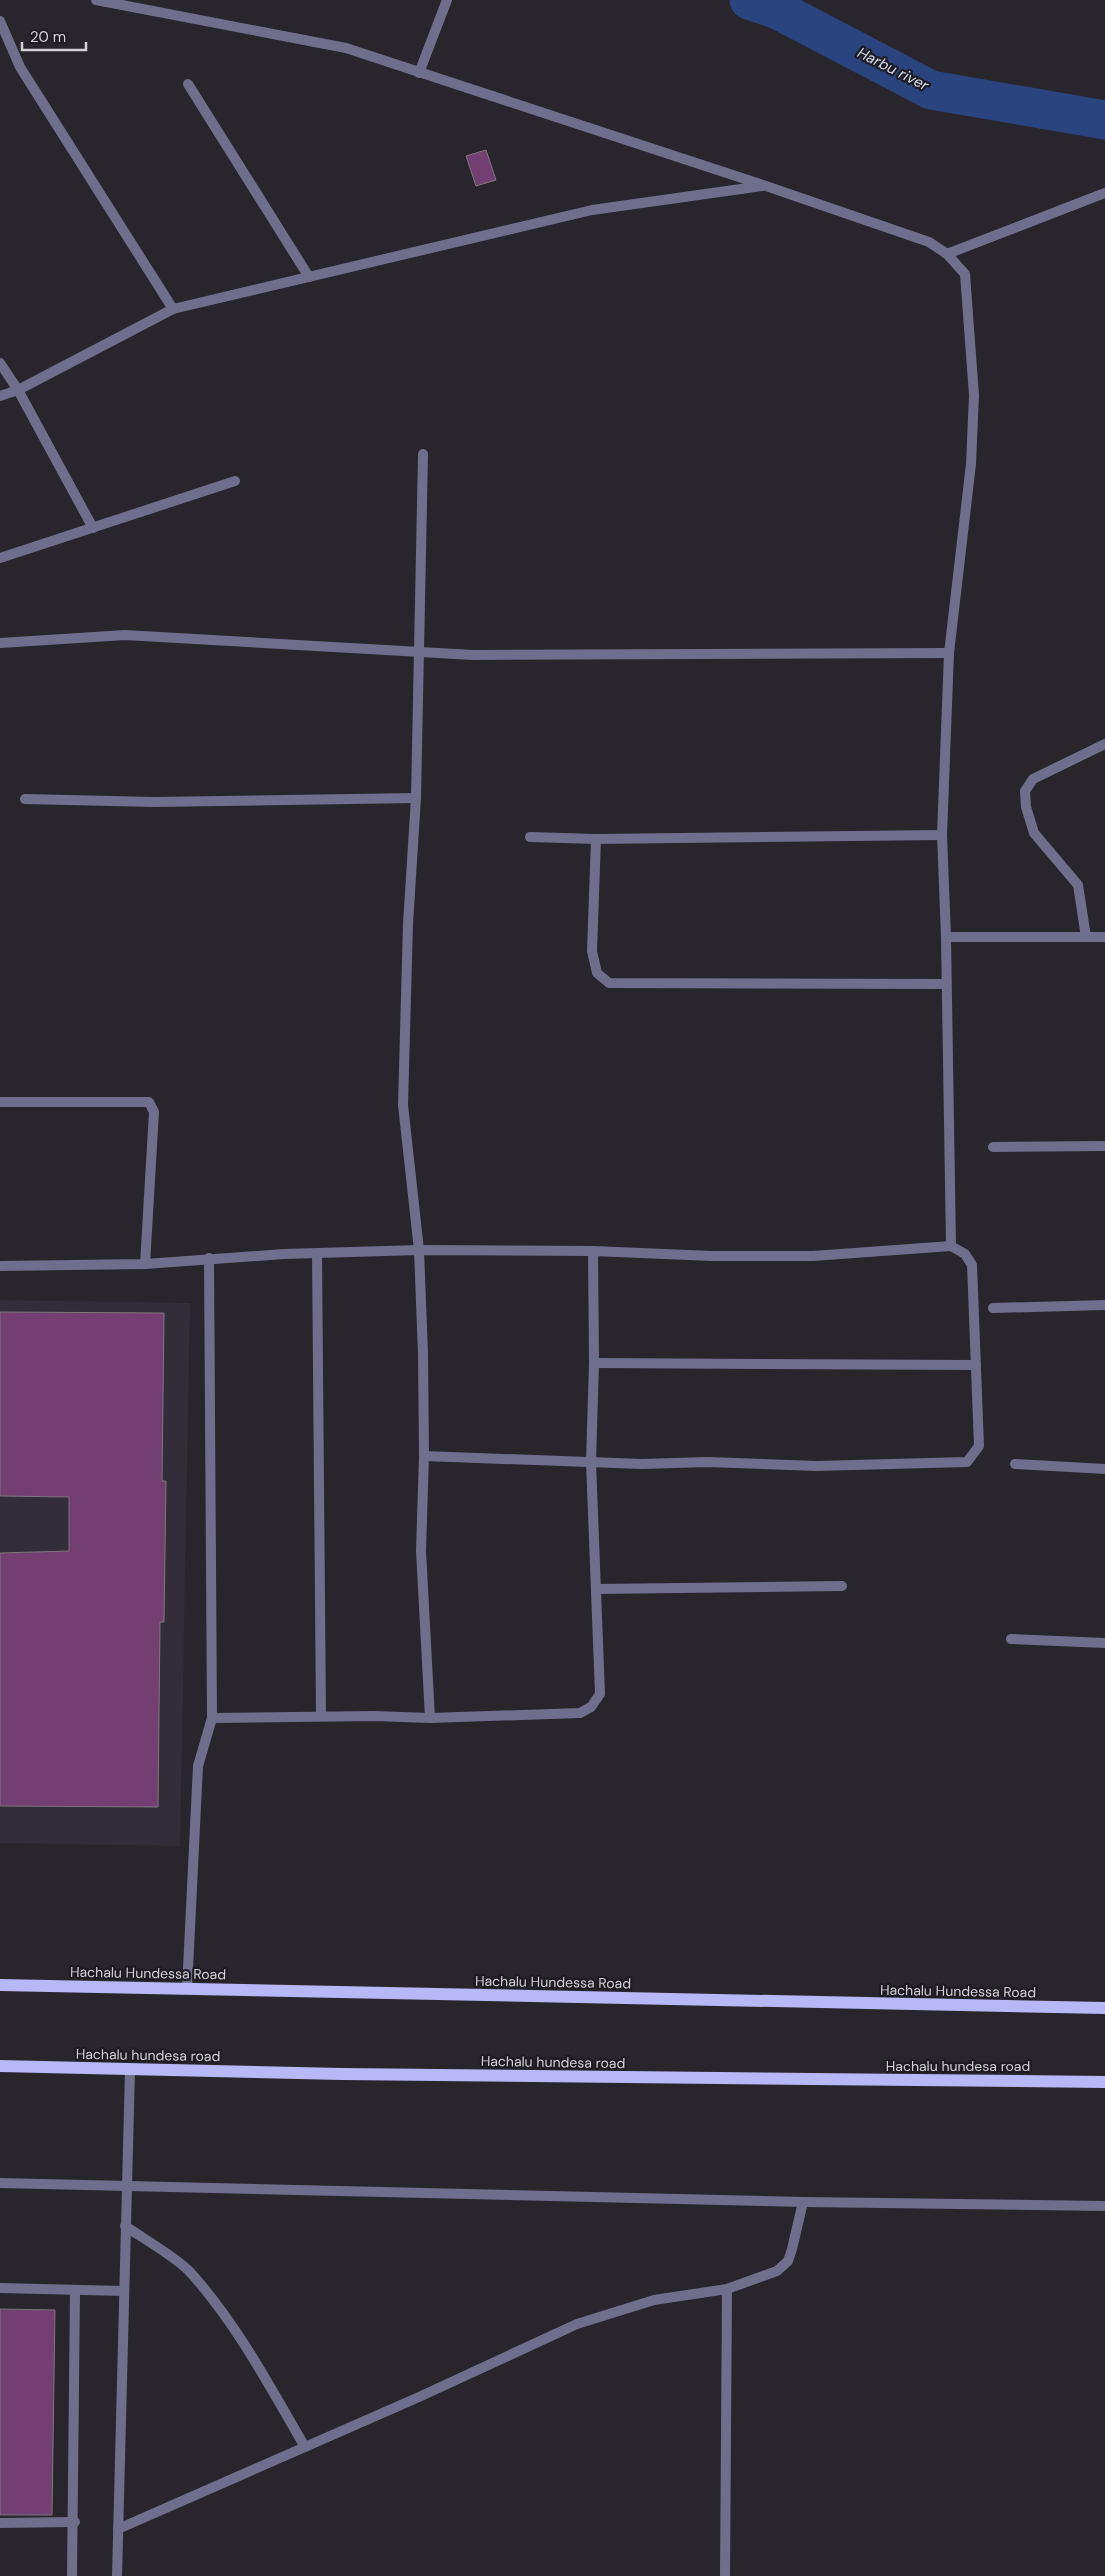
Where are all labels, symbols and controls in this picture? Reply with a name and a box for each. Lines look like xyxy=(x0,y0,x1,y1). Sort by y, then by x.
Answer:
scale bar xyxy=(22,20,86,52)
text: 20 m xyxy=(30,27,66,47)
water label: Harbu river xyxy=(854,43,932,96)
street label: Hachalu Hundessa Road xyxy=(70,1963,226,1983)
street label: Hachalu Hundessa Road xyxy=(475,1972,631,1992)
street label: Hachalu Hundessa Road xyxy=(880,1981,1036,2001)
street label: Hachalu hundesa road xyxy=(76,2045,220,2065)
street label: Hachalu hundesa road xyxy=(481,2052,625,2072)
street label: Hachalu hundesa road xyxy=(886,2057,1030,2075)

